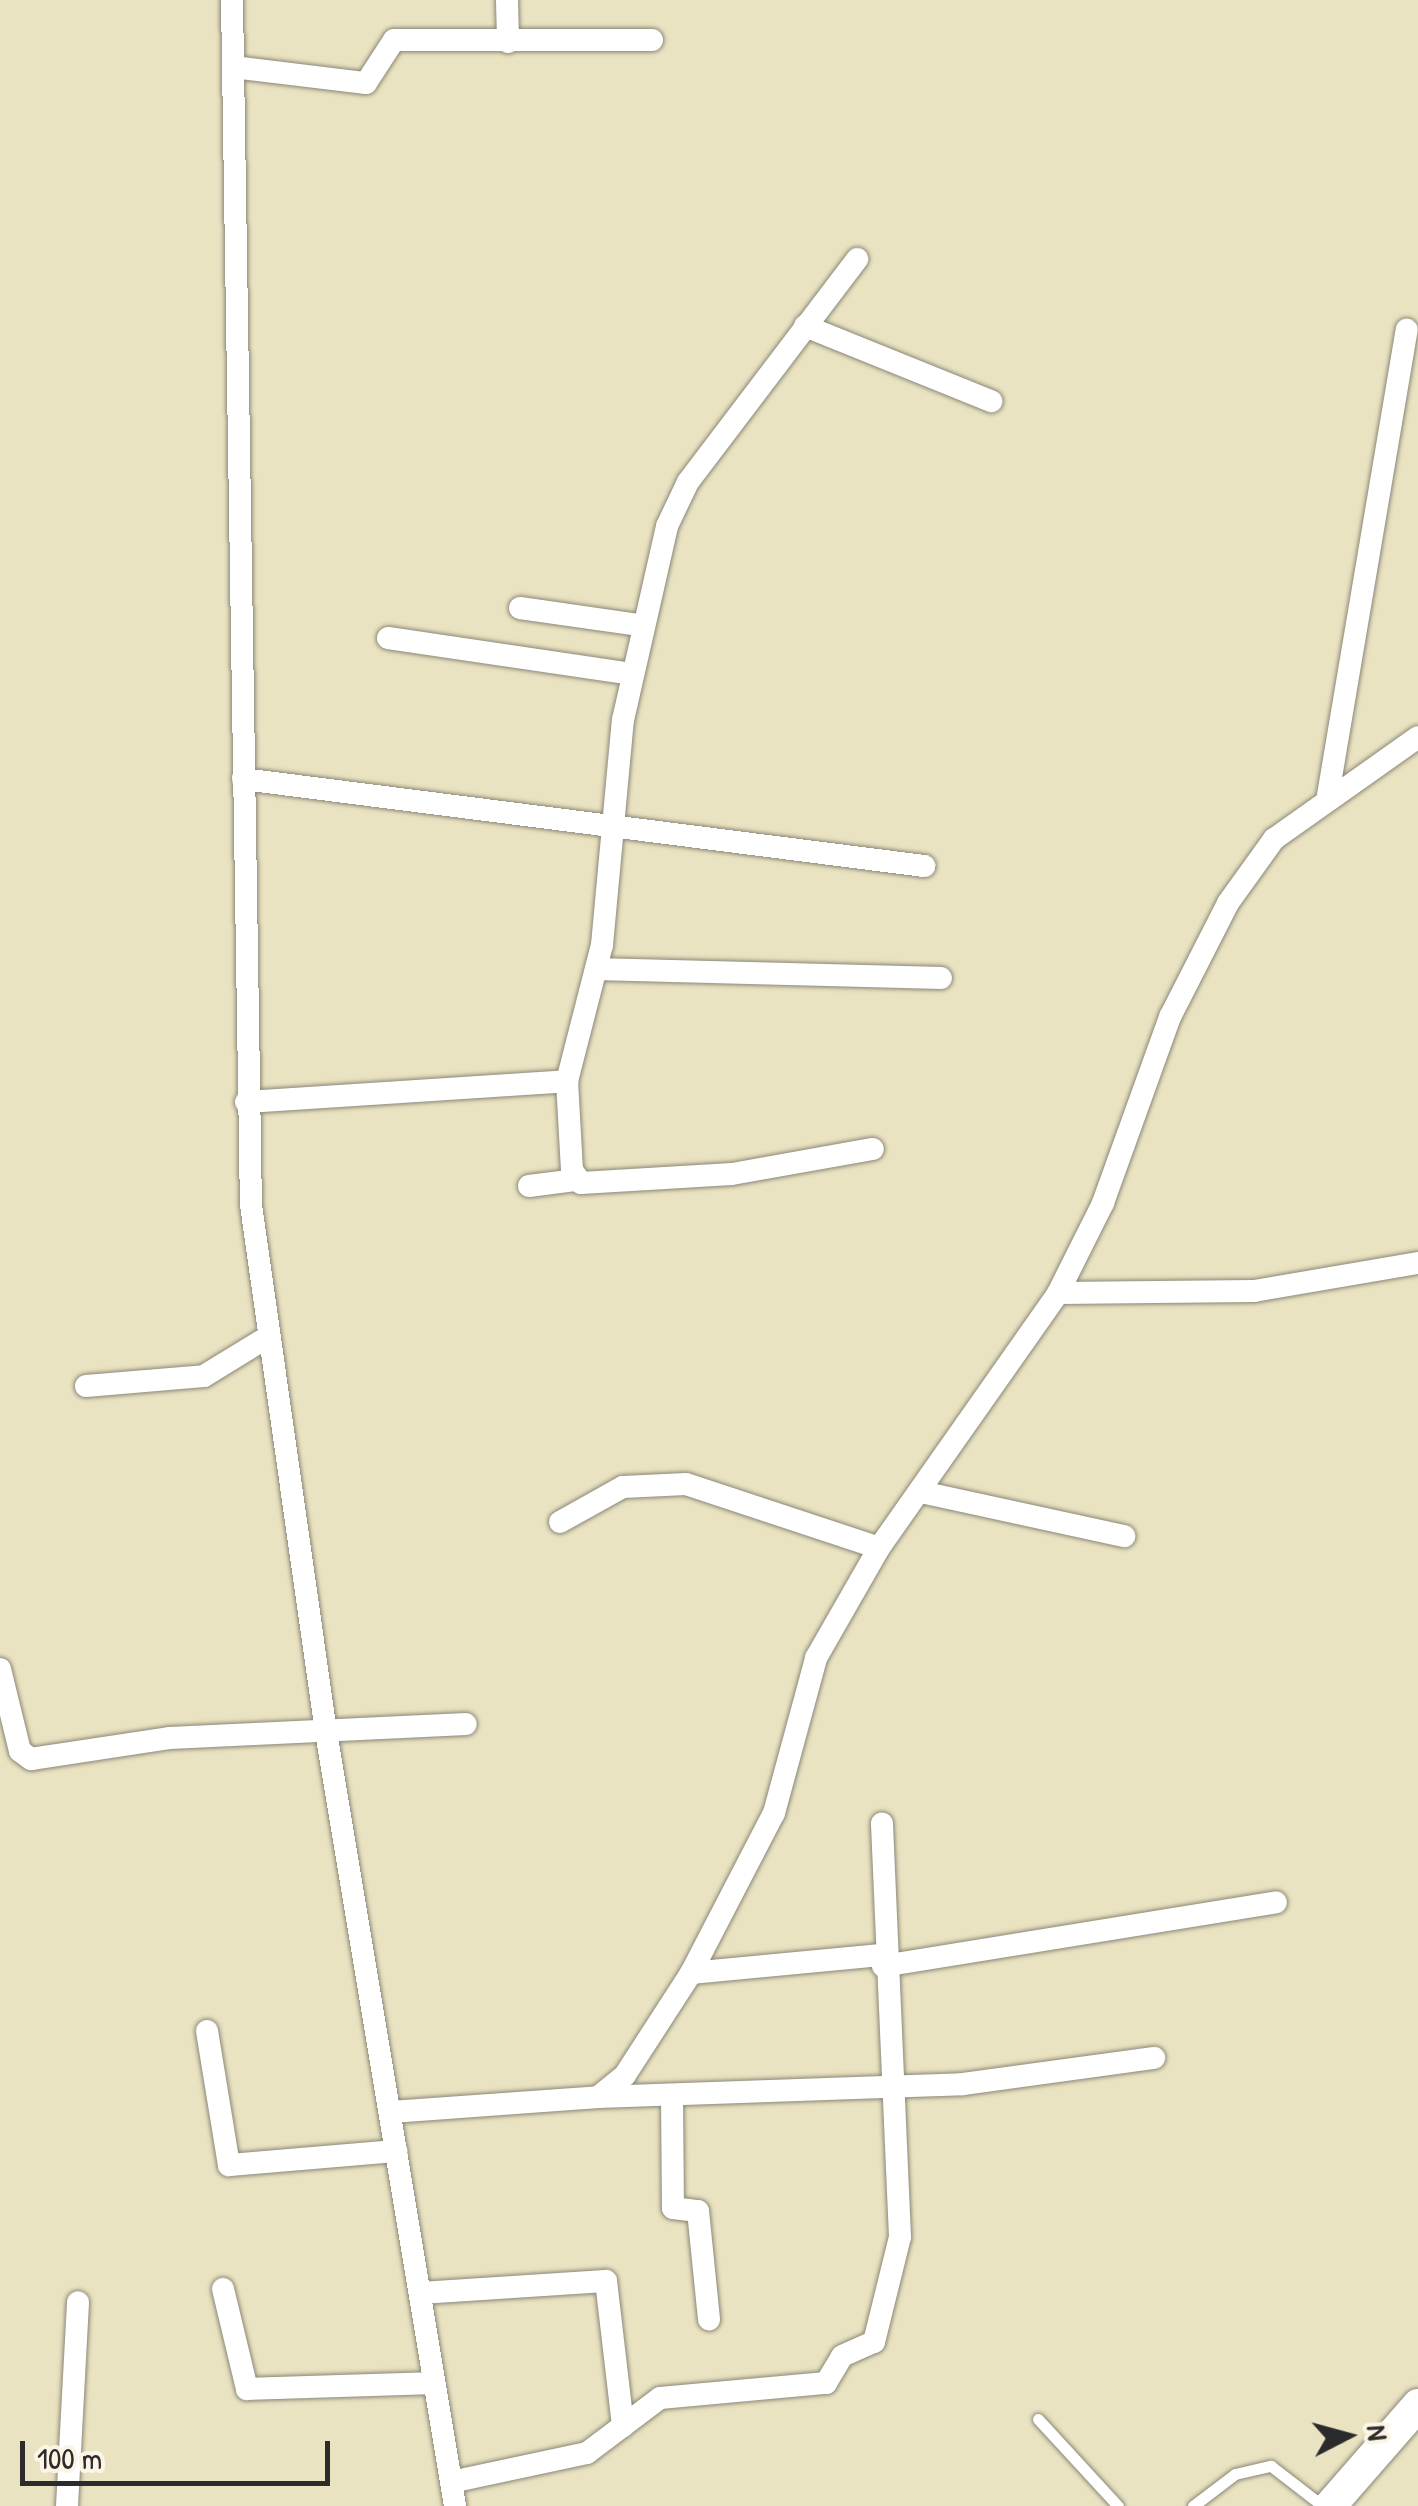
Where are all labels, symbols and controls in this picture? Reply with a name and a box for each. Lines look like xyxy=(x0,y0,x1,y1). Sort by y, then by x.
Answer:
north arrow xyxy=(1298,2386,1398,2486)
scale bar xyxy=(25,2421,335,2483)
text: N xyxy=(1358,2423,1398,2442)
text: 100 m xyxy=(37,2438,102,2478)

